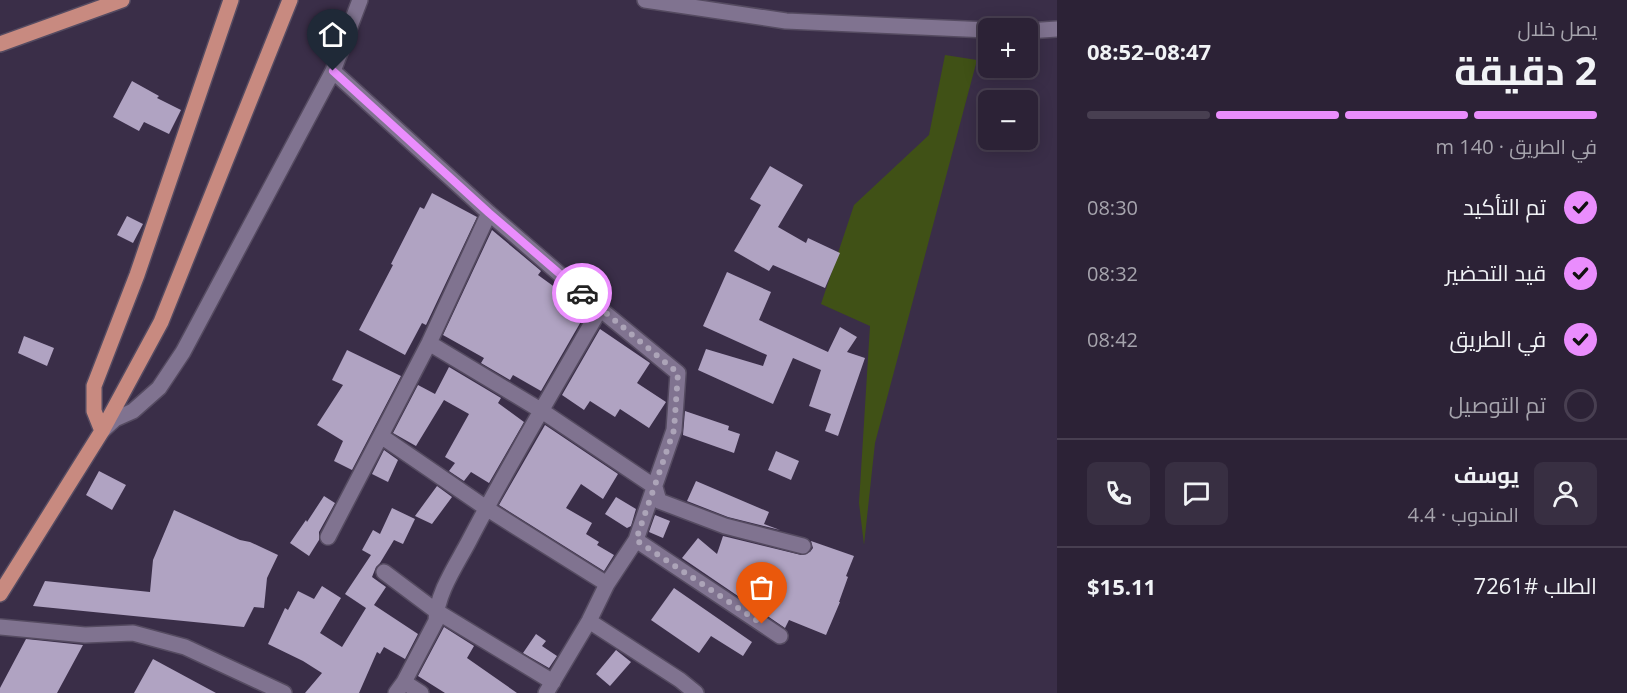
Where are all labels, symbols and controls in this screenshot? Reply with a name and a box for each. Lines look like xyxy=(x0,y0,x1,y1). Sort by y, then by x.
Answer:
pin xyxy=(307,9,358,71)
text: يصل خلال xyxy=(1518,15,1597,42)
icon: home xyxy=(316,18,349,51)
map controls xyxy=(978,18,1038,150)
button: + xyxy=(978,18,1038,78)
text: 08:47–08:52 xyxy=(1087,36,1211,66)
text: 2 دقيقة xyxy=(1454,43,1597,96)
button: − xyxy=(978,90,1038,150)
text: في الطريق · 140 m xyxy=(1436,133,1597,160)
text: تم التأكيد xyxy=(1463,191,1546,221)
icon: check xyxy=(1564,191,1597,224)
text: 08:30 xyxy=(1087,194,1138,221)
text: قيد التحضير xyxy=(1445,257,1546,287)
icon: check xyxy=(1564,257,1597,290)
text: 08:32 xyxy=(1087,260,1138,287)
courier xyxy=(552,263,612,323)
icon: car xyxy=(566,277,599,310)
text: في الطريق xyxy=(1449,323,1546,353)
icon: check xyxy=(1564,323,1597,356)
text: 08:42 xyxy=(1087,326,1138,353)
text: تم التوصيل xyxy=(1449,389,1546,419)
text: يوسف xyxy=(1454,459,1519,489)
button: phone xyxy=(1087,462,1150,525)
button: chat xyxy=(1165,462,1228,525)
button: person xyxy=(1534,462,1597,525)
text: المندوب · 4.4 xyxy=(1408,501,1519,528)
pin xyxy=(736,562,787,624)
text: الطلب #7261 xyxy=(1474,570,1597,600)
icon: bag xyxy=(745,571,778,604)
text: $15.11 xyxy=(1087,571,1156,601)

